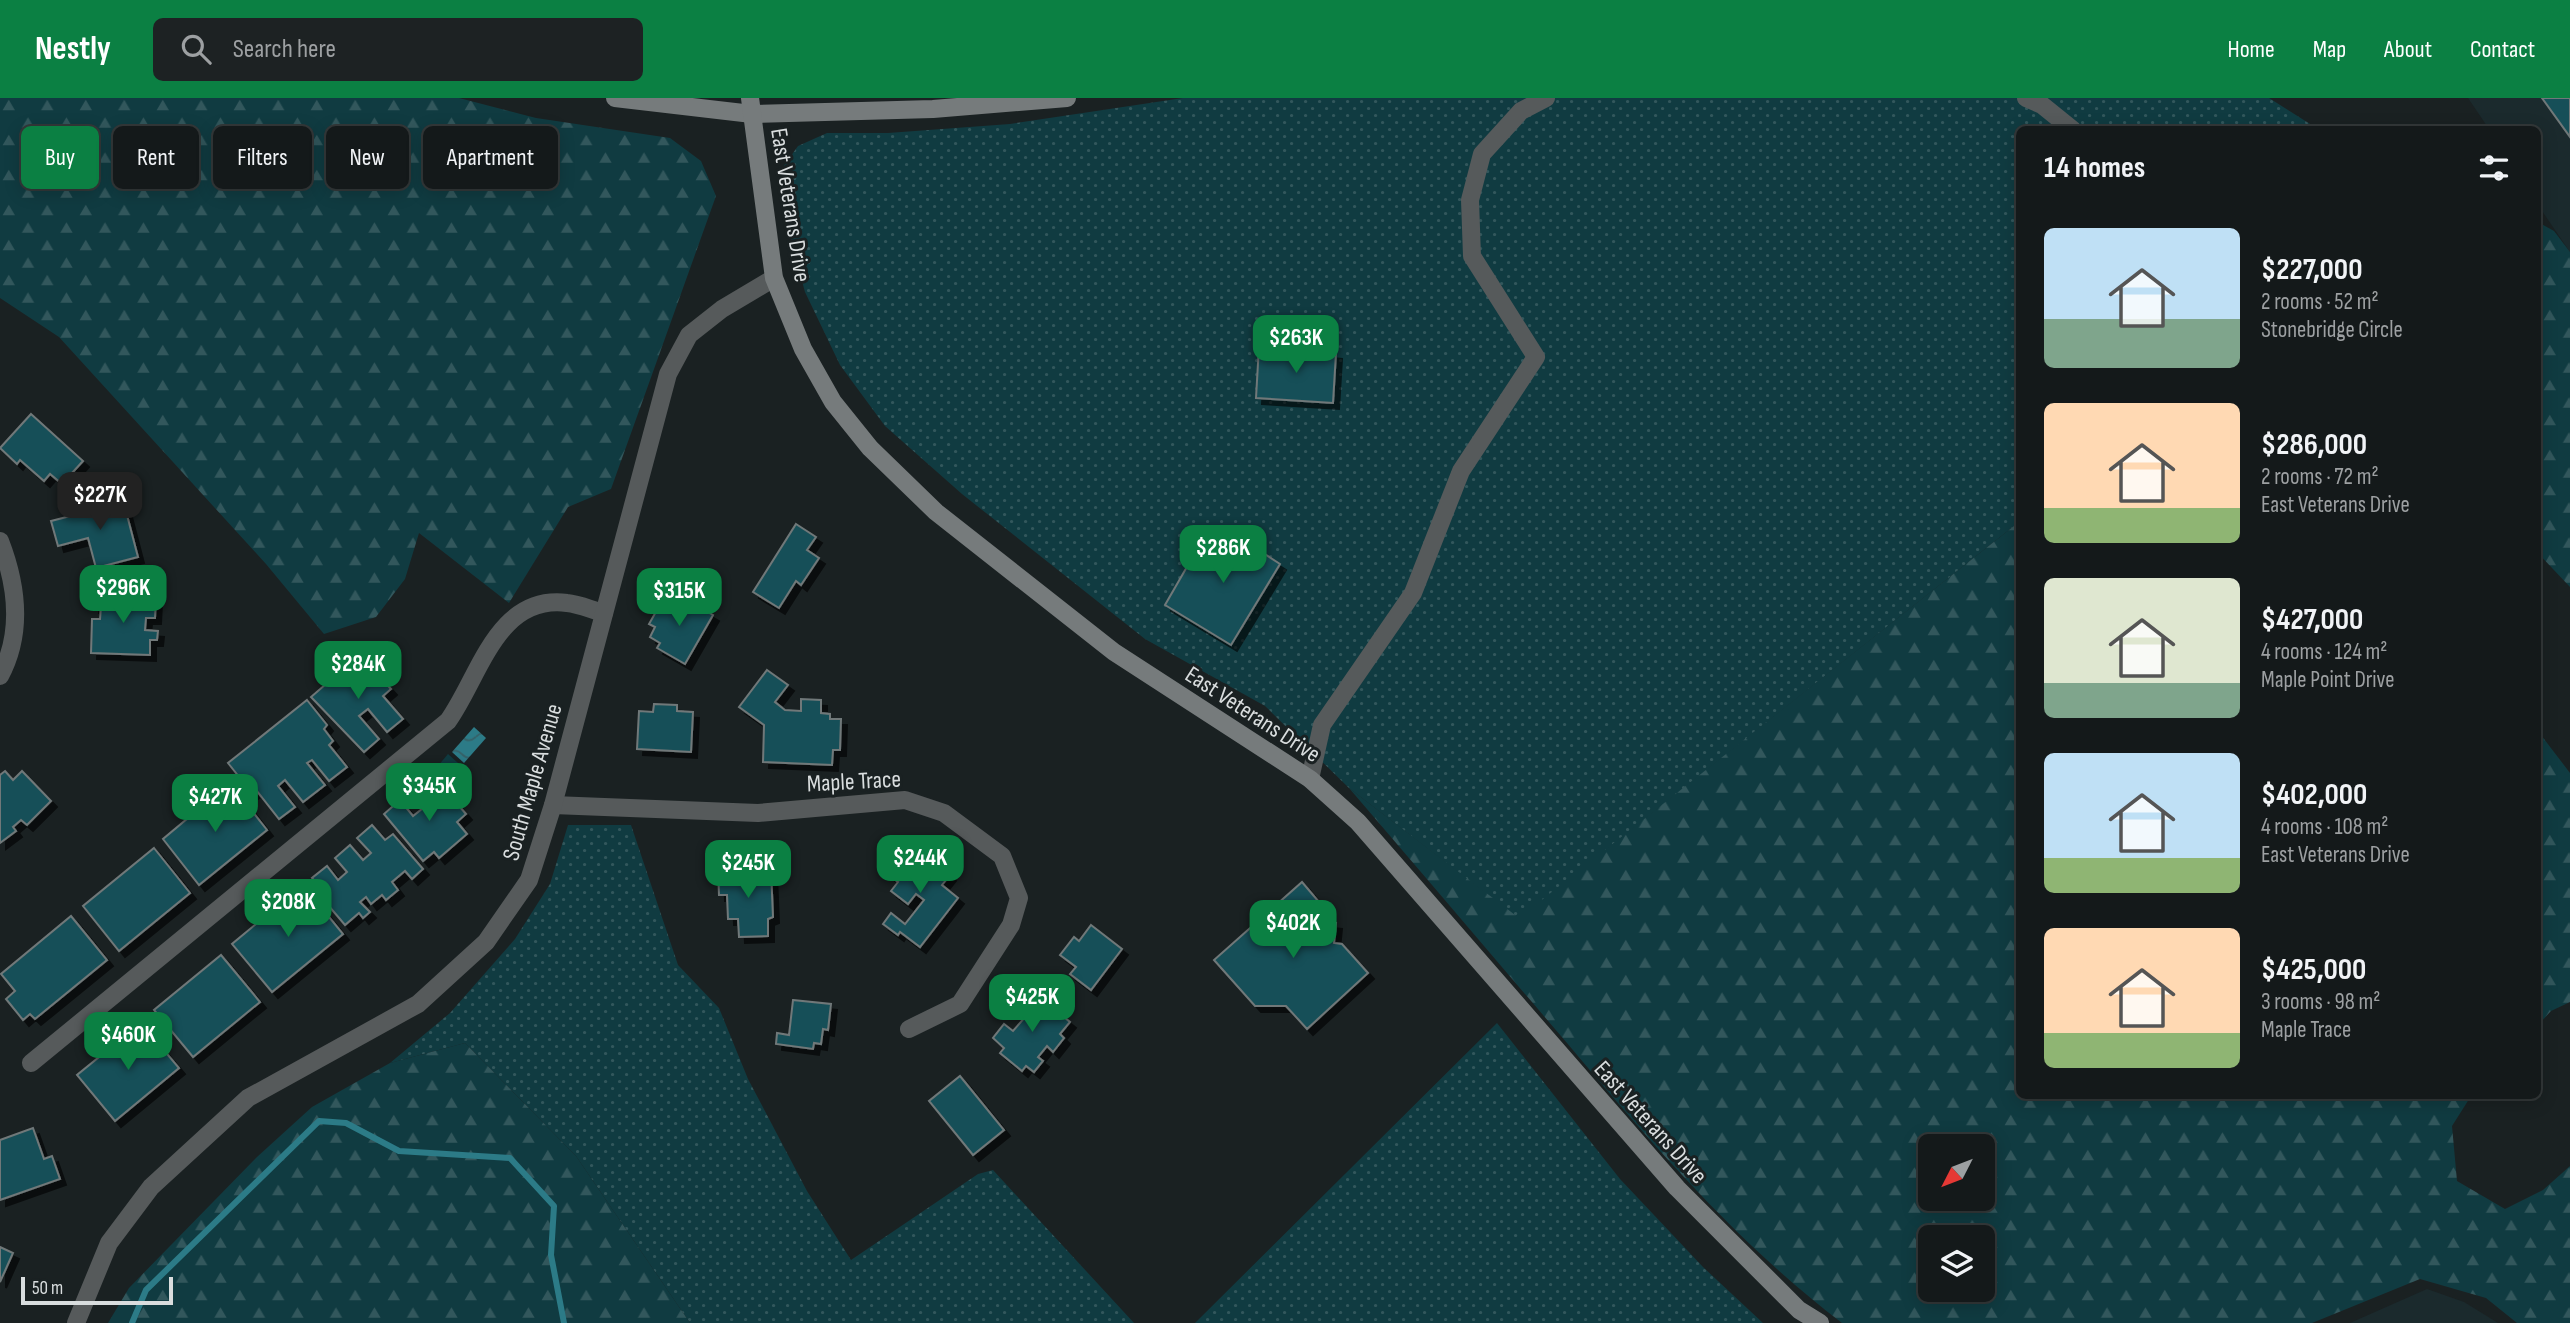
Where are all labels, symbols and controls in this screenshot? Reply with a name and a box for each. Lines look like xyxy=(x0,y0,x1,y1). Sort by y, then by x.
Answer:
search box xyxy=(153,18,643,81)
text: Nestly xyxy=(35,29,111,69)
icon: search xyxy=(177,30,215,68)
text: Search here xyxy=(233,34,336,65)
text: Home xyxy=(2227,35,2275,64)
text: Map xyxy=(2313,35,2346,64)
text: About xyxy=(2384,35,2432,64)
text: Contact xyxy=(2470,35,2535,64)
chip: Buy xyxy=(21,126,99,189)
chip: Rent xyxy=(113,126,199,189)
chip: Filters xyxy=(213,126,312,189)
chip: New xyxy=(326,126,409,189)
chip: Apartment xyxy=(423,126,558,189)
street label: East Veterans Drive xyxy=(764,126,817,284)
icon: filters xyxy=(2475,149,2513,187)
text: 14 homes xyxy=(2044,150,2145,186)
text: $227,000 xyxy=(2261,252,2362,288)
icon: home xyxy=(2100,256,2184,340)
text: 2 rooms · 52 m² xyxy=(2261,288,2379,316)
pin: $263K xyxy=(1247,316,1345,375)
text: Stonebridge Circle xyxy=(2261,316,2403,344)
text: $263K xyxy=(1269,324,1323,352)
text: $286,000 xyxy=(2261,427,2367,463)
icon: home xyxy=(2100,431,2184,515)
text: 2 rooms · 72 m² xyxy=(2261,463,2379,491)
pin: $227K xyxy=(51,472,149,532)
text: $227K xyxy=(73,481,127,509)
text: East Veterans Drive xyxy=(2261,491,2410,519)
pin: $286K xyxy=(1174,526,1272,585)
text: $286K xyxy=(1196,534,1250,562)
pin: $296K xyxy=(74,566,172,625)
pin: $315K xyxy=(630,568,728,628)
text: $296K xyxy=(96,574,150,602)
text: $315K xyxy=(653,577,705,605)
text: $427,000 xyxy=(2261,602,2363,638)
icon: home xyxy=(2100,606,2184,690)
text: 4 rooms · 124 m² xyxy=(2261,638,2387,666)
pin: $284K xyxy=(309,642,407,701)
text: $284K xyxy=(330,650,386,678)
street label: East Veterans Drive xyxy=(1180,660,1326,769)
text: Maple Point Drive xyxy=(2261,666,2395,694)
street label: South Maple Avenue xyxy=(496,700,569,864)
pin: $345K xyxy=(380,764,478,823)
street label: Maple Trace xyxy=(806,765,902,798)
text: $345K xyxy=(402,772,456,800)
pin: $427K xyxy=(166,774,264,834)
text: $402,000 xyxy=(2261,777,2367,813)
icon: home xyxy=(2100,781,2184,865)
text: $427K xyxy=(188,783,242,811)
text: 4 rooms · 108 m² xyxy=(2261,813,2388,841)
pin: $244K xyxy=(871,836,969,895)
pin: $245K xyxy=(699,840,797,900)
text: East Veterans Drive xyxy=(2261,841,2410,869)
text: $244K xyxy=(893,844,947,872)
text: $245K xyxy=(721,849,775,877)
pin: $208K xyxy=(239,880,337,939)
text: $208K xyxy=(261,888,315,916)
pin: $402K xyxy=(1244,900,1342,960)
text: $402K xyxy=(1266,909,1320,937)
text: $425,000 xyxy=(2261,952,2366,988)
icon: home xyxy=(2100,956,2184,1040)
pin: $425K xyxy=(983,974,1081,1034)
text: $425K xyxy=(1005,983,1059,1011)
text: 3 rooms · 98 m² xyxy=(2261,988,2380,1016)
pin: $460K xyxy=(79,1012,177,1072)
text: Maple Trace xyxy=(2261,1016,2351,1044)
text: $460K xyxy=(100,1021,156,1049)
street label: East Veterans Drive xyxy=(1588,1055,1713,1190)
north arrow xyxy=(1918,1134,1995,1211)
map controls xyxy=(1918,1134,1995,1302)
button: layers xyxy=(1918,1225,1995,1302)
scale bar xyxy=(21,1274,173,1306)
text: 50 m xyxy=(32,1277,63,1300)

